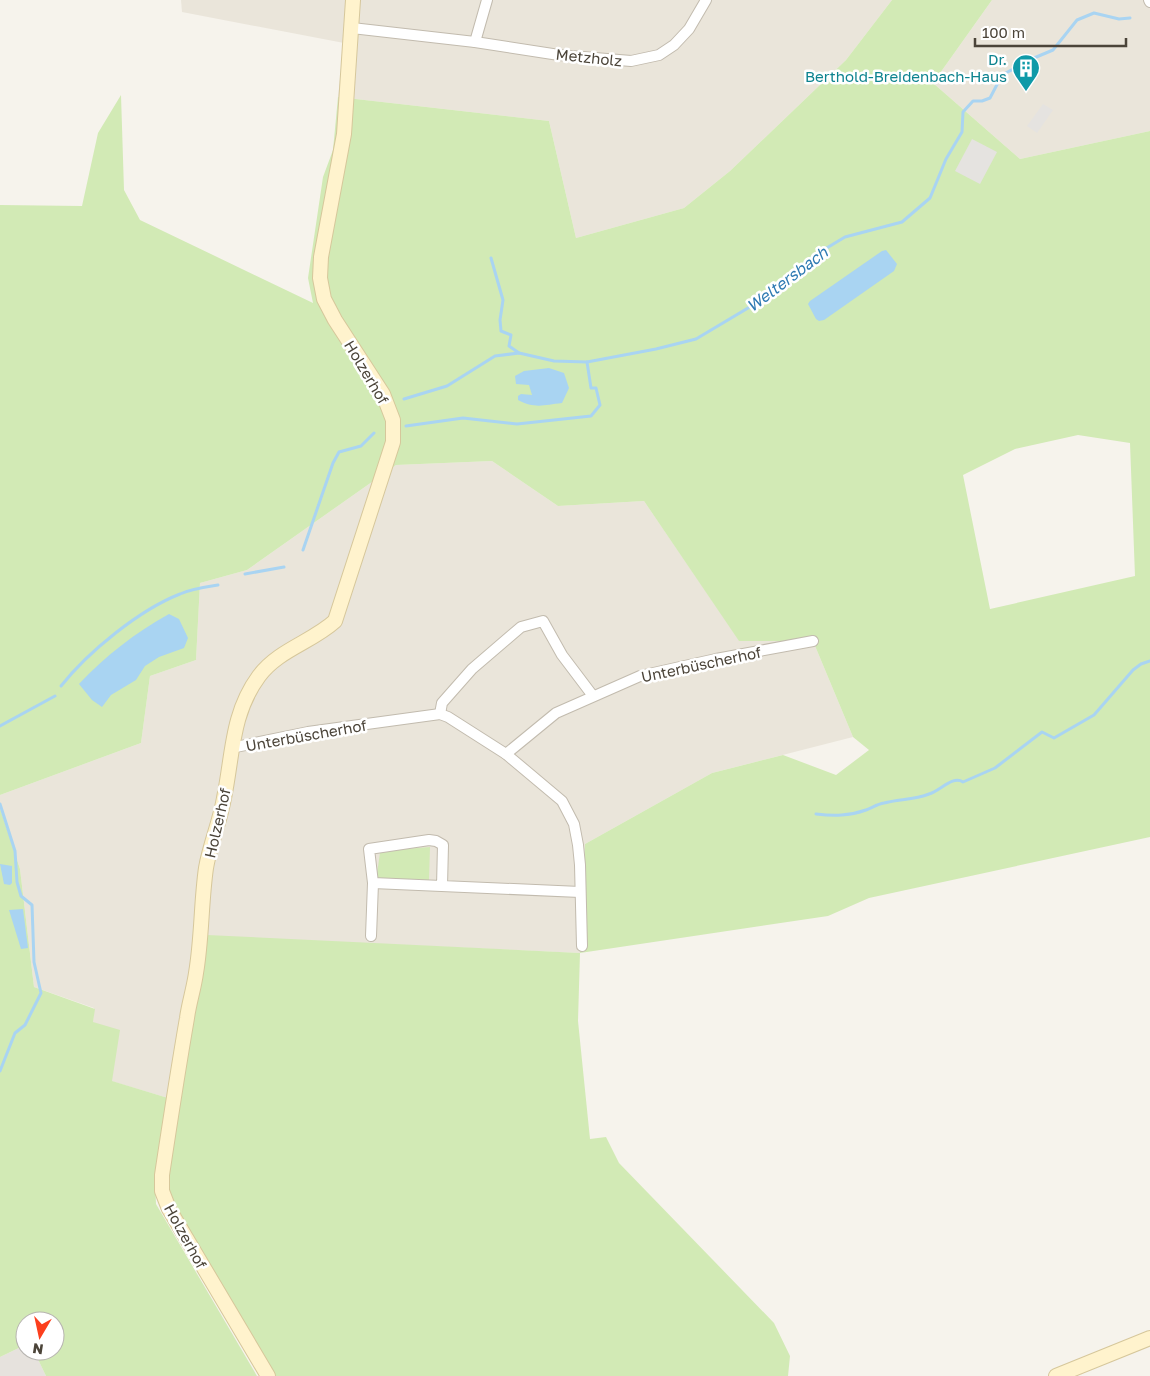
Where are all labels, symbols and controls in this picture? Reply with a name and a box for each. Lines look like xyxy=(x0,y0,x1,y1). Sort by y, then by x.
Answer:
scale bar xyxy=(975,15,1126,47)
text: 100 m xyxy=(982,23,1025,41)
street label: Metzholz xyxy=(555,45,623,69)
place label: Dr. Berthold-Breidenbach-Haus xyxy=(805,50,1007,85)
building icon: Dr. Berthold-Breidenbach-Haus xyxy=(1011,53,1041,92)
water label: Weltersbach xyxy=(742,241,833,316)
street label: Holzerhof xyxy=(341,337,393,408)
street label: Unterbüscherhof xyxy=(639,642,763,686)
street label: Unterbüscherhof xyxy=(244,715,368,754)
street label: Holzerhof xyxy=(200,786,234,860)
street label: Holzerhof xyxy=(161,1201,211,1272)
north arrow xyxy=(15,1311,65,1361)
text: N xyxy=(31,1340,44,1359)

